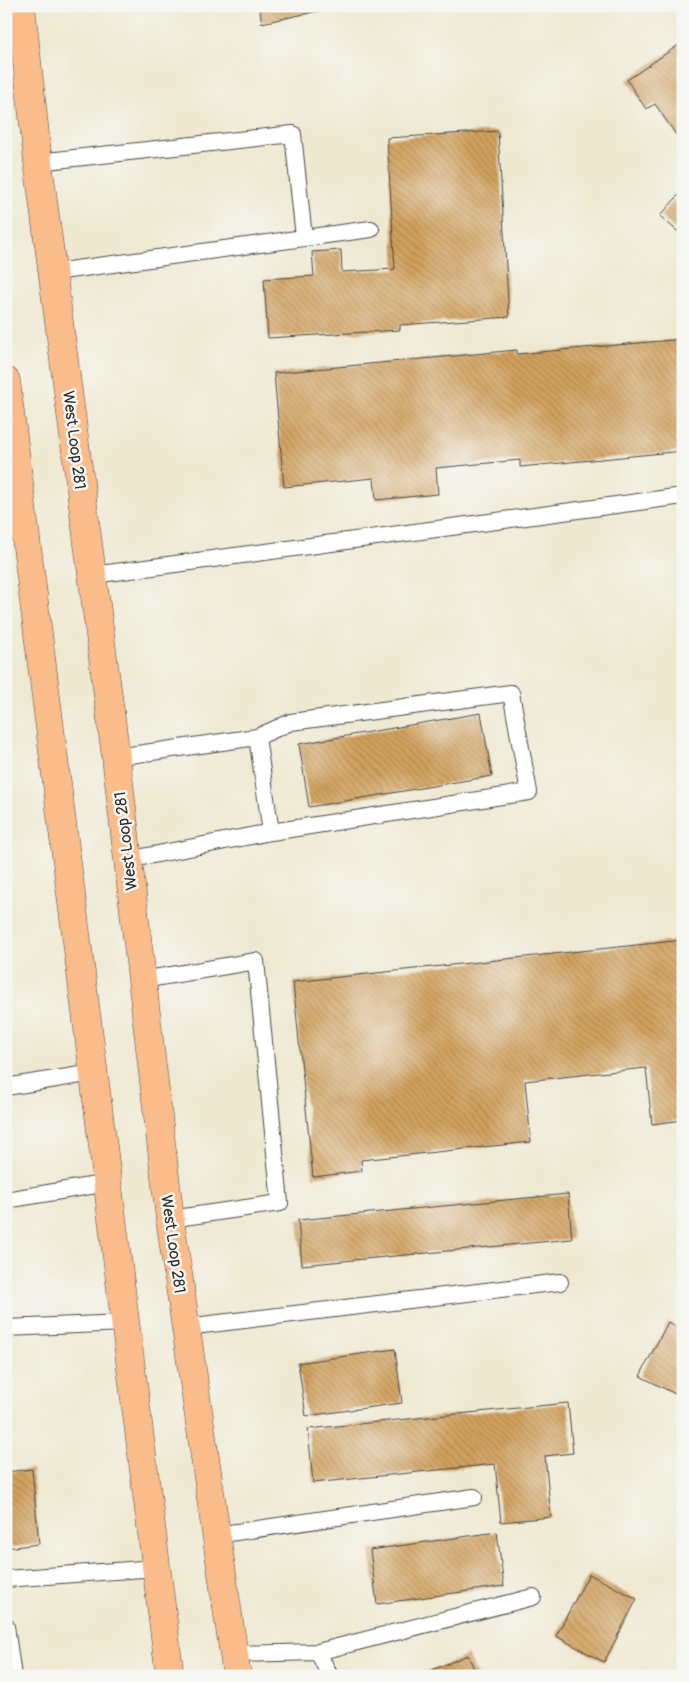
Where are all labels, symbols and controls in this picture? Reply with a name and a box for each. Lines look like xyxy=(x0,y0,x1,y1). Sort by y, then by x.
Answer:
street label: West Loop 281 xyxy=(58,390,90,491)
street label: West Loop 281 xyxy=(110,790,142,891)
street label: West Loop 281 xyxy=(156,1194,190,1295)

